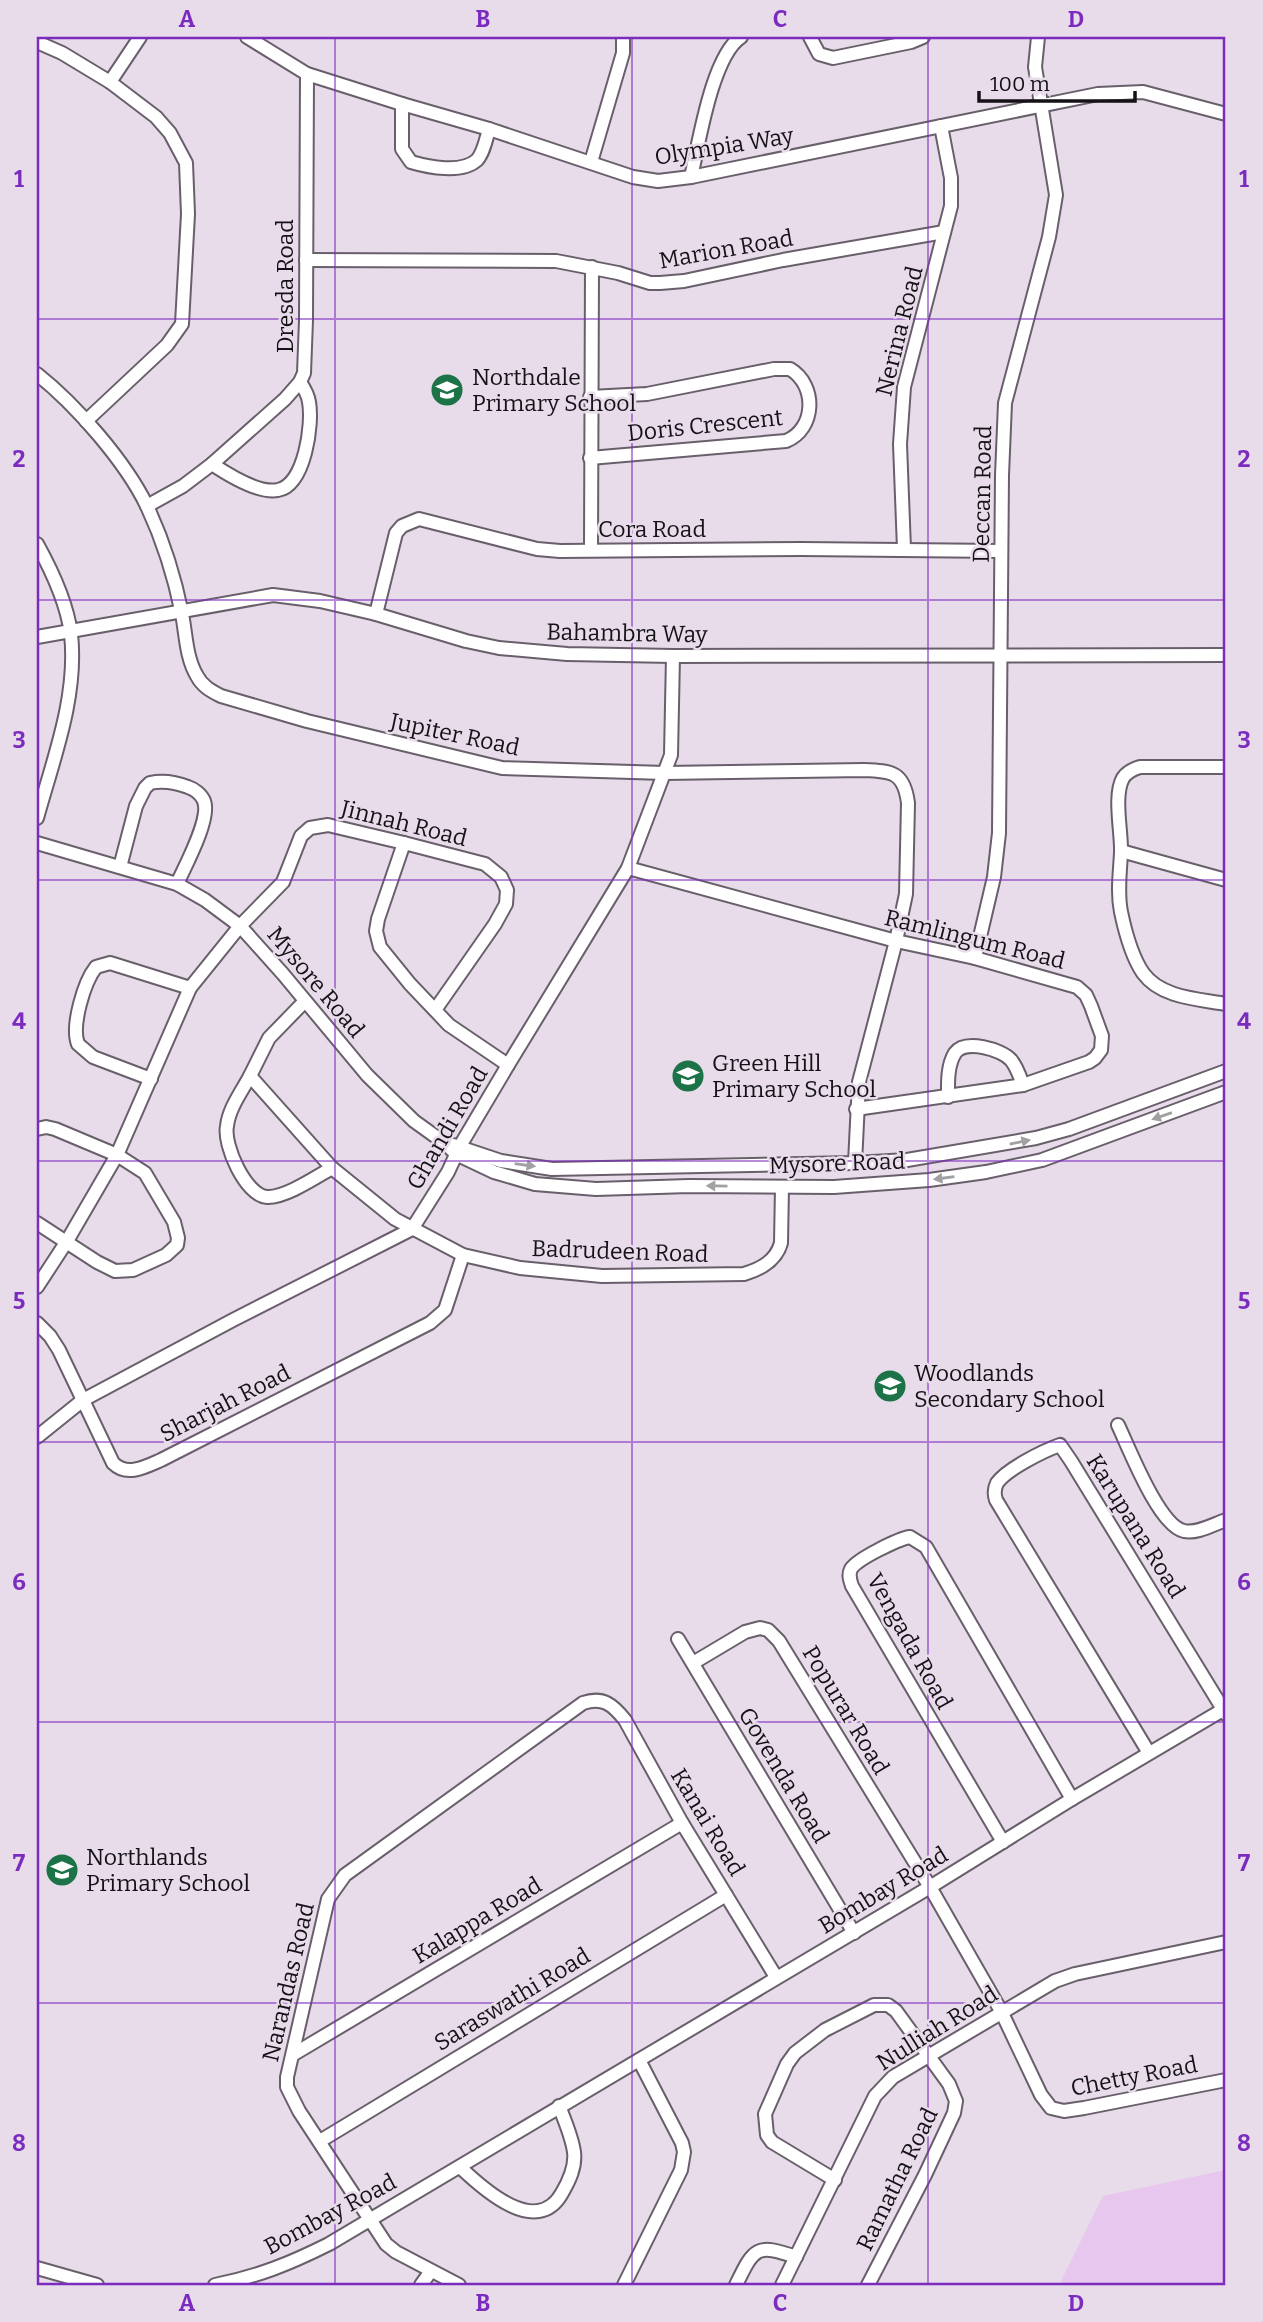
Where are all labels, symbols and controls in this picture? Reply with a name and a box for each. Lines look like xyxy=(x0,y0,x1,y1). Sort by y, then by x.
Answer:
text: A xyxy=(179,5,196,33)
text: B xyxy=(476,5,490,33)
text: C xyxy=(773,5,787,33)
text: D xyxy=(1068,5,1084,33)
scale bar xyxy=(979,60,1135,104)
text: 100 m xyxy=(990,71,1050,97)
street label: Olympia Way xyxy=(653,121,796,171)
text: 1 xyxy=(14,165,24,193)
text: 1 xyxy=(1239,165,1249,193)
street label: Dresda Road xyxy=(271,219,299,353)
street label: Marion Road xyxy=(657,223,796,275)
street label: Nerina Road xyxy=(869,263,929,399)
place label: Northdale Primary School xyxy=(472,363,637,417)
school or university icon: Northdale Primary School xyxy=(428,371,466,409)
street label: Doris Crescent xyxy=(626,403,784,447)
street label: Deccan Road xyxy=(967,425,997,563)
text: 2 xyxy=(13,445,26,473)
text: 2 xyxy=(1238,445,1251,473)
street label: Cora Road xyxy=(598,515,706,543)
street label: Bahambra Way xyxy=(546,618,709,648)
street label: Jupiter Road xyxy=(387,706,523,761)
text: 3 xyxy=(12,726,26,754)
text: 3 xyxy=(1237,726,1251,754)
street label: Jinnah Road xyxy=(337,794,470,852)
street label: Ramlingum Road xyxy=(882,903,1069,975)
street label: Mysore Road xyxy=(261,921,371,1044)
text: 4 xyxy=(12,1007,26,1035)
text: 4 xyxy=(1237,1007,1251,1035)
place label: Green Hill Primary School xyxy=(712,1049,877,1103)
school or university icon: Green Hill Primary School xyxy=(669,1057,707,1095)
street label: Ghandi Road xyxy=(401,1061,494,1194)
one-way arrow xyxy=(1152,1111,1173,1122)
one-way arrow xyxy=(1009,1136,1031,1147)
street label: Mysore Road xyxy=(768,1147,906,1179)
one-way arrow xyxy=(514,1160,536,1171)
one-way arrow xyxy=(933,1172,955,1183)
one-way arrow xyxy=(706,1180,728,1192)
street label: Badrudeen Road xyxy=(531,1234,709,1268)
text: 5 xyxy=(13,1287,25,1315)
text: 5 xyxy=(1238,1287,1250,1315)
street label: Sharjah Road xyxy=(155,1358,295,1448)
place label: Woodlands Secondary School xyxy=(914,1359,1105,1413)
school or university icon: Woodlands Secondary School xyxy=(871,1367,909,1405)
street label: Karupana Road xyxy=(1081,1449,1192,1603)
text: 6 xyxy=(12,1568,26,1596)
street label: Vengada Road xyxy=(861,1568,959,1714)
text: 6 xyxy=(1237,1568,1251,1596)
street label: Popurar Road xyxy=(797,1640,896,1780)
street label: Govenda Road xyxy=(733,1702,836,1848)
street label: Kanai Road xyxy=(665,1763,751,1881)
street label: Bombay Road xyxy=(813,1840,953,1940)
place label: Northlands Primary School xyxy=(86,1843,251,1897)
text: 7 xyxy=(13,1849,26,1877)
text: 7 xyxy=(1238,1849,1251,1877)
school or university icon: Northlands Primary School xyxy=(43,1851,81,1889)
street label: Kalappa Road xyxy=(407,1870,547,1969)
street label: Narandas Road xyxy=(256,1899,320,2064)
street label: Saraswathi Road xyxy=(429,1941,595,2057)
street label: Nulliah Road xyxy=(871,1979,1003,2076)
street label: Chetty Road xyxy=(1068,2050,1200,2102)
street label: Ramatha Road xyxy=(850,2103,944,2255)
text: 8 xyxy=(12,2129,26,2157)
text: 8 xyxy=(1237,2129,1251,2157)
street label: Bombay Road xyxy=(259,2167,401,2261)
text: A xyxy=(179,2289,196,2317)
text: B xyxy=(476,2289,490,2317)
text: C xyxy=(773,2289,787,2317)
text: D xyxy=(1068,2289,1084,2317)

